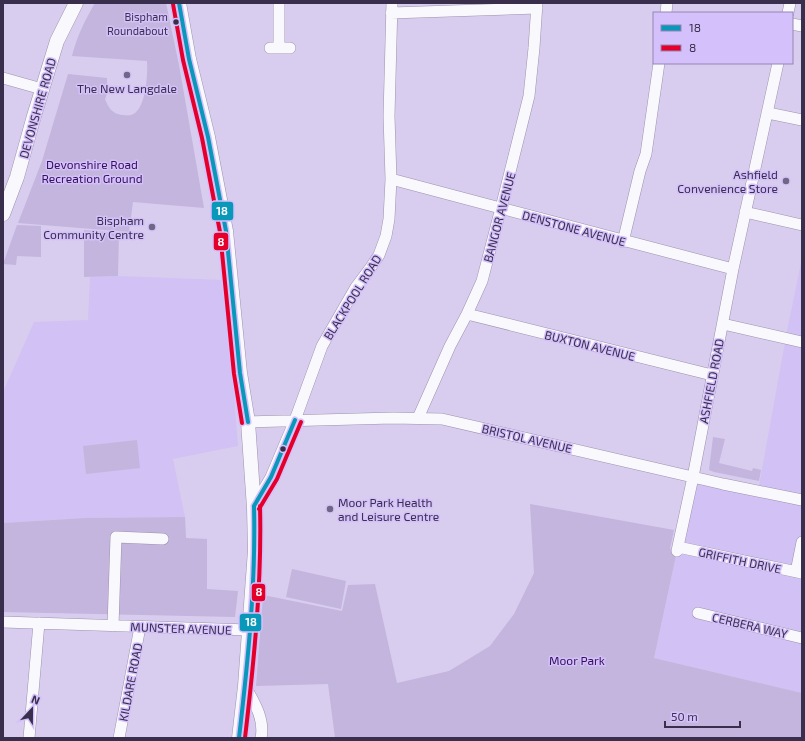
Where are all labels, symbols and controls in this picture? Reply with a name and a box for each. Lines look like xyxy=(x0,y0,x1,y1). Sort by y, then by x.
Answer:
place label: Bispham Roundabout xyxy=(107,10,168,37)
legend xyxy=(653,12,793,64)
marker: Bispham Roundabout xyxy=(171,17,181,27)
text: 18 xyxy=(689,20,701,34)
text: 8 xyxy=(689,40,696,54)
street label: DEVONSHIRE ROAD xyxy=(16,56,58,160)
marker: The New Langdale xyxy=(122,70,132,80)
place label: The New Langdale xyxy=(77,81,177,95)
park label: Devonshire Road Recreation Ground xyxy=(41,157,143,185)
place label: Ashfield Convenience Store xyxy=(677,167,778,195)
street label: BANGOR AVENUE xyxy=(480,170,518,264)
marker: Ashfield Convenience Store xyxy=(781,176,791,186)
line badge: 18 xyxy=(211,201,234,221)
text: 18 xyxy=(216,204,228,217)
street label: DENSTONE AVENUE xyxy=(521,207,628,249)
place label: Bispham Community Centre xyxy=(43,213,144,241)
marker: Bispham Community Centre xyxy=(147,222,157,232)
line badge: 8 xyxy=(213,232,229,251)
text: 8 xyxy=(218,235,225,248)
street label: BLACKPOOL ROAD xyxy=(320,252,384,342)
street label: BUXTON AVENUE xyxy=(543,327,637,363)
street label: ASHFIELD ROAD xyxy=(696,337,726,425)
street label: BRISTOL AVENUE xyxy=(481,421,574,455)
unlabelled marker xyxy=(278,444,288,454)
place label: Moor Park Health and Leisure Centre xyxy=(338,495,439,523)
marker: Moor Park Health and Leisure Centre xyxy=(325,504,335,514)
street label: GRIFFITH DRIVE xyxy=(697,544,783,576)
line badge: 8 xyxy=(251,583,266,602)
text: 8 xyxy=(256,585,263,598)
street label: CERBERA WAY xyxy=(711,610,789,641)
line badge: 18 xyxy=(239,613,262,632)
text: 18 xyxy=(245,615,257,628)
street label: MUNSTER AVENUE xyxy=(130,619,232,637)
street label: KILDARE ROAD xyxy=(116,642,144,722)
park label: Moor Park xyxy=(549,653,605,667)
north arrow xyxy=(12,689,52,729)
text: N xyxy=(30,692,42,707)
scale bar xyxy=(665,703,740,729)
text: 50 m xyxy=(671,709,698,723)

